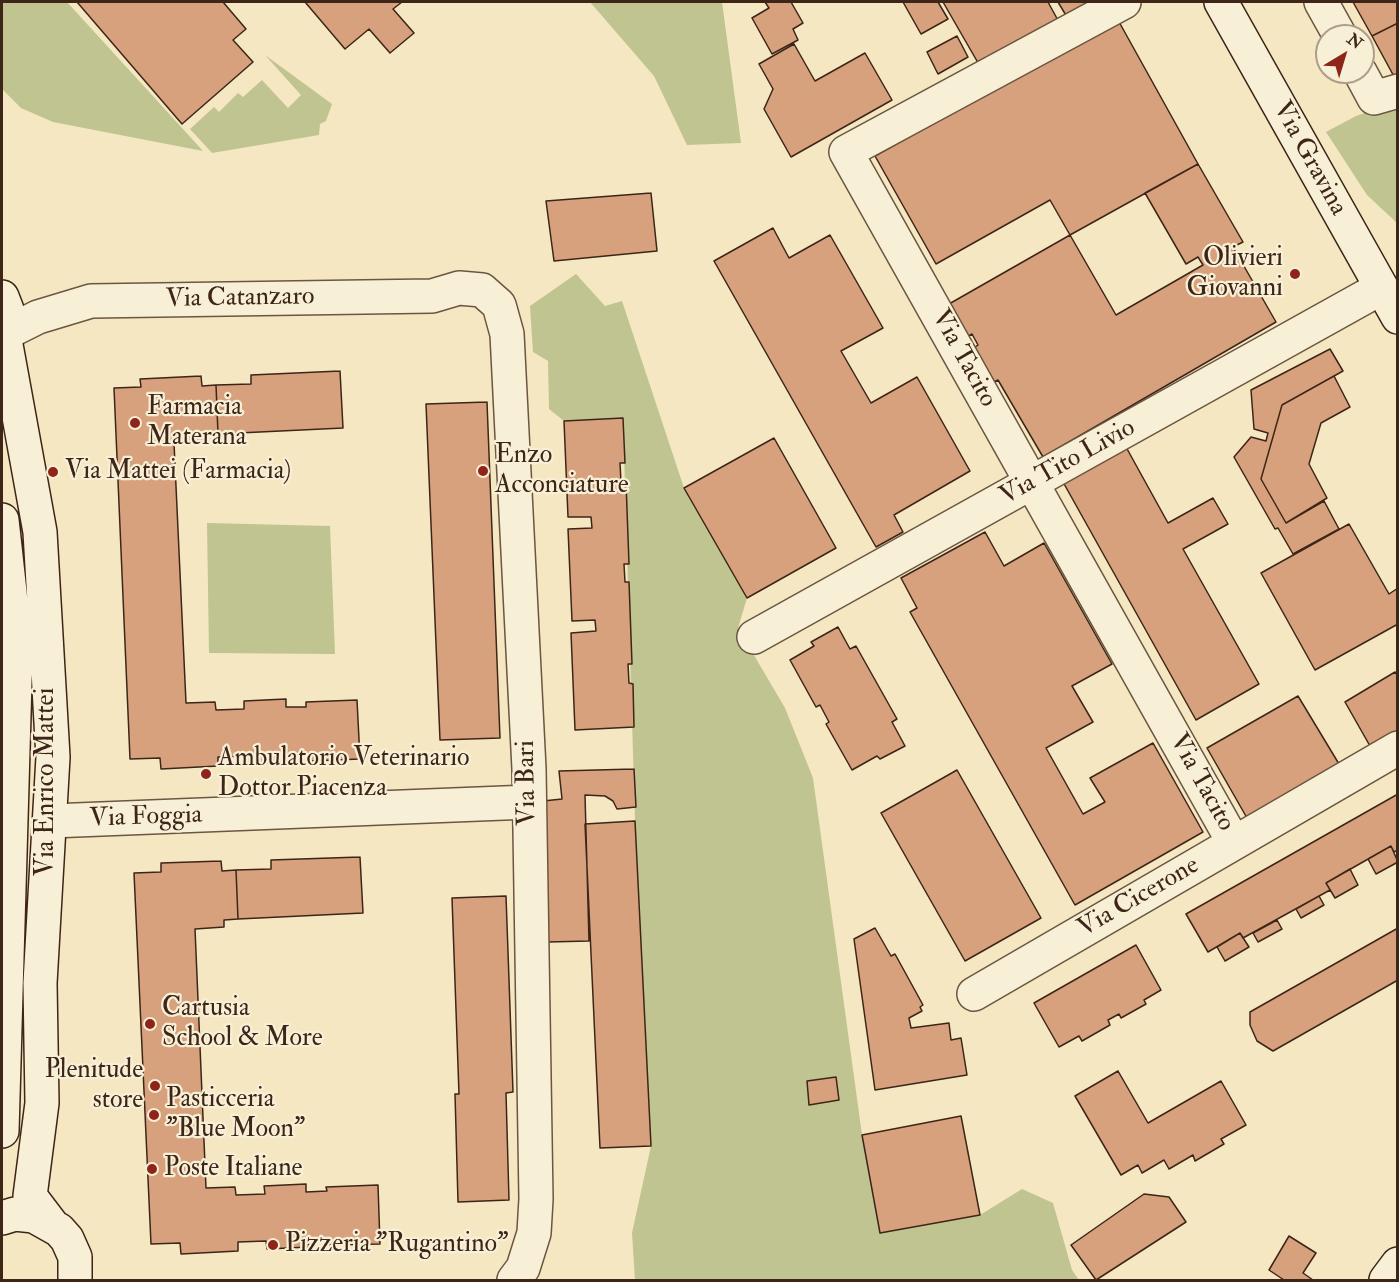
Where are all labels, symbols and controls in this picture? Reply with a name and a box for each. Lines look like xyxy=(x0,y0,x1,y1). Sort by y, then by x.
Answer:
north arrow xyxy=(1315,24,1375,84)
text: N xyxy=(1343,29,1367,54)
street label: Via Gravina xyxy=(1265,97,1353,221)
place label: Olivieri Giovanni xyxy=(1187,243,1283,304)
marker: Olivieri Giovanni xyxy=(1288,267,1302,281)
street label: Via Catanzaro xyxy=(165,282,315,316)
street label: Via Tacito xyxy=(924,305,1002,413)
place label: Farmacia Materana xyxy=(147,392,246,454)
street label: Via Tito Livio xyxy=(995,413,1141,513)
marker: Farmacia Materana xyxy=(128,416,142,430)
place label: Enzo Acconciature xyxy=(495,440,629,502)
place label: Via Mattei (Farmacia) xyxy=(65,456,291,488)
marker: Enzo Acconciature xyxy=(476,464,490,478)
marker: Via Mattei (Farmacia) xyxy=(46,465,60,479)
street label: Via Enrico Mattei xyxy=(31,688,63,876)
street label: Via Tacito xyxy=(1162,729,1240,837)
street label: Via Bari xyxy=(512,740,544,826)
place label: Ambulatorio Veterinario Dottor Piacenza xyxy=(218,743,469,804)
marker: Ambulatorio Veterinario Dottor Piacenza xyxy=(199,767,213,781)
street label: Via Foggia xyxy=(89,800,203,836)
street label: Via Cicerone xyxy=(1073,851,1205,945)
place label: Cartusia School & More xyxy=(162,993,322,1054)
marker: Cartusia School & More xyxy=(143,1017,157,1031)
place label: Plenitude store xyxy=(45,1055,143,1116)
marker: Plenitude store xyxy=(148,1079,162,1093)
place label: Pasticceria "Blue Moon" xyxy=(166,1084,305,1146)
marker: Pasticceria "Blue Moon" xyxy=(147,1108,161,1122)
place label: Poste Italiane xyxy=(164,1153,302,1185)
marker: Poste Italiane xyxy=(145,1162,159,1176)
place label: Pizzeria "Rugantino" xyxy=(285,1229,508,1261)
marker: Pizzeria "Rugantino" xyxy=(266,1238,280,1252)

